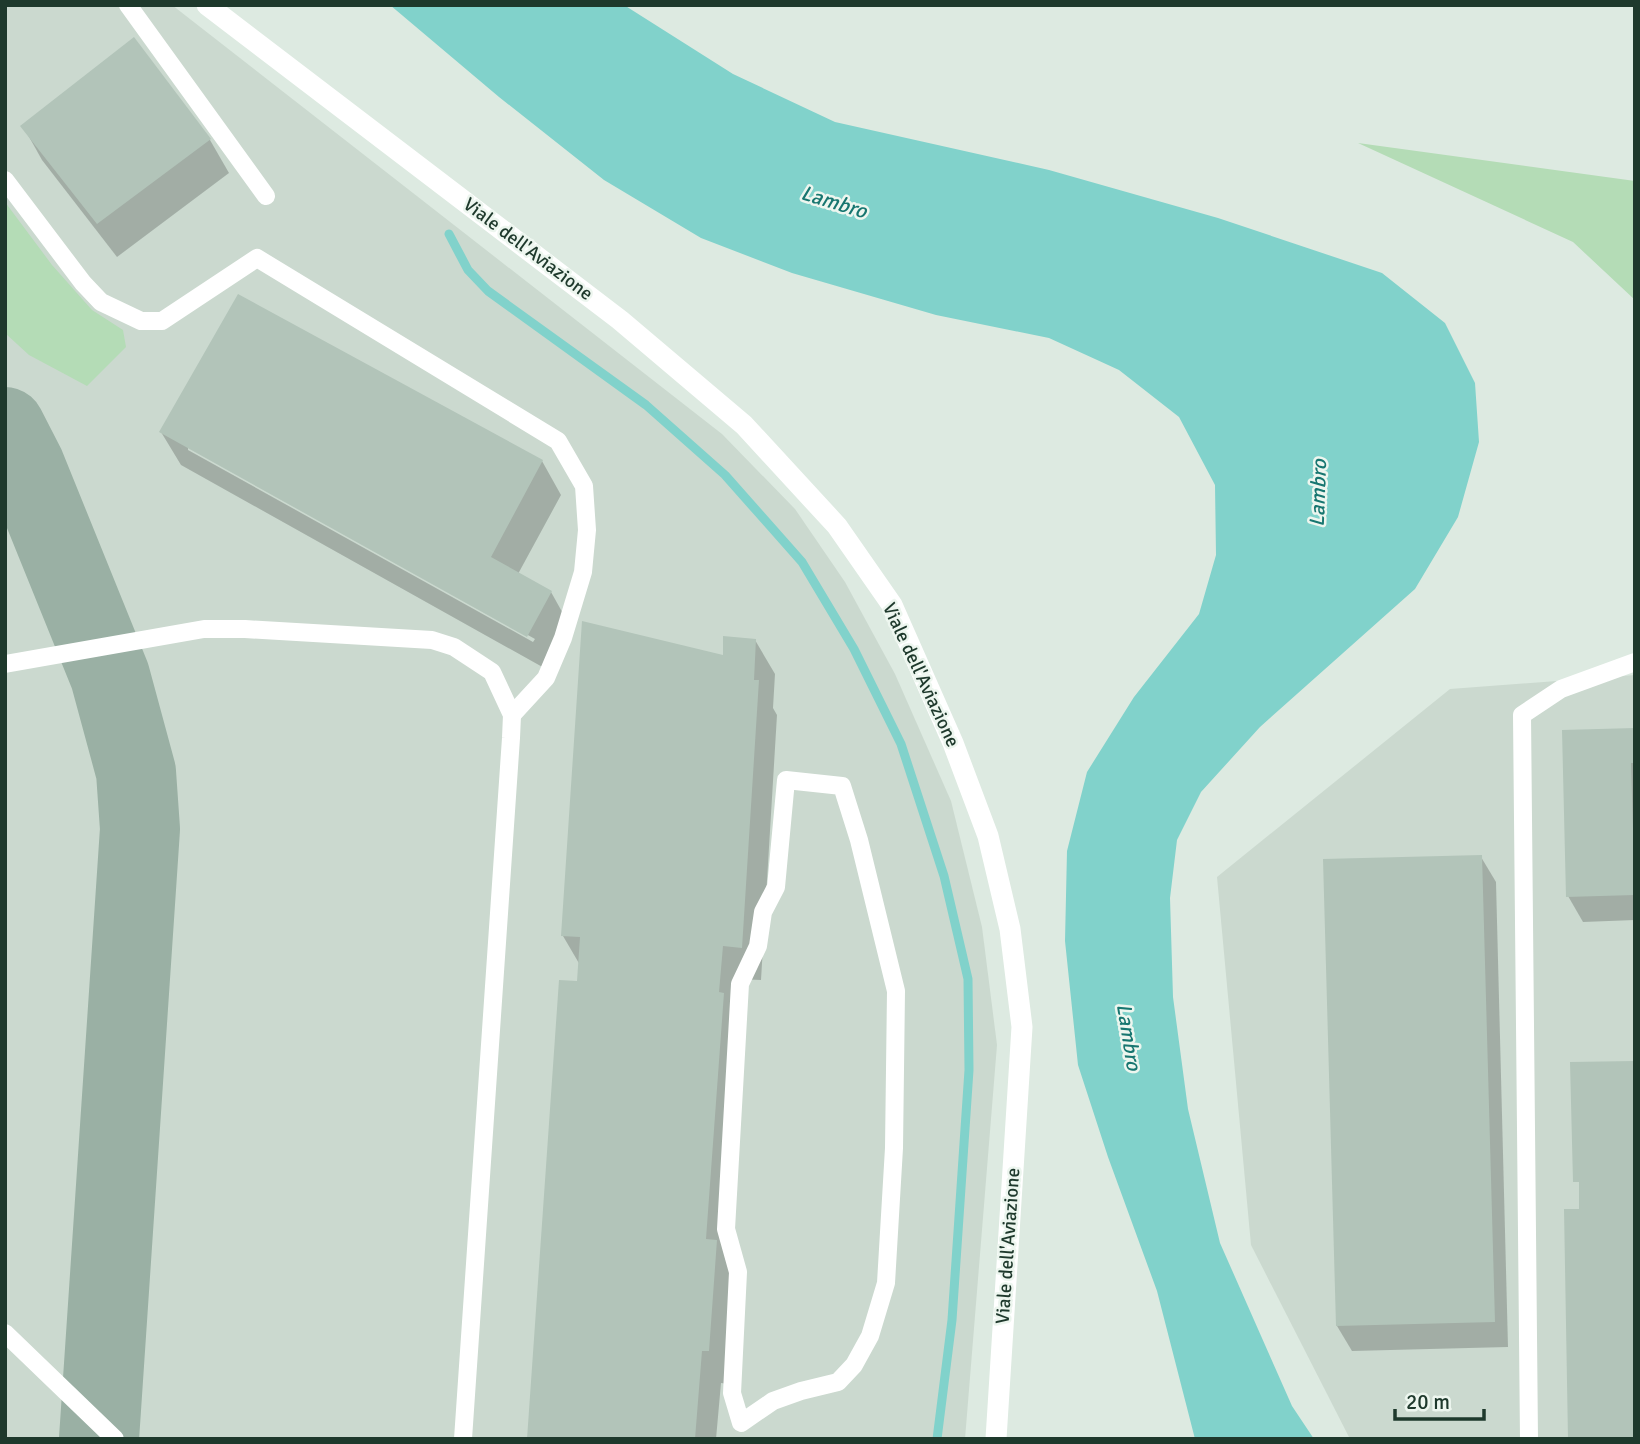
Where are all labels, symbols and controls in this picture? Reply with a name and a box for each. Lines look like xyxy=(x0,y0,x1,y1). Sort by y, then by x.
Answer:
water label: Lambro xyxy=(798,180,871,225)
street label: Viale dell'Aviazione xyxy=(458,192,598,306)
water label: Lambro xyxy=(1304,458,1332,527)
street label: Viale dell'Aviazione xyxy=(877,599,965,751)
water label: Lambro xyxy=(1111,1002,1147,1073)
street label: Viale dell'Aviazione xyxy=(991,1167,1025,1325)
scale bar xyxy=(1395,1378,1484,1422)
text: 20 m xyxy=(1406,1389,1450,1415)

